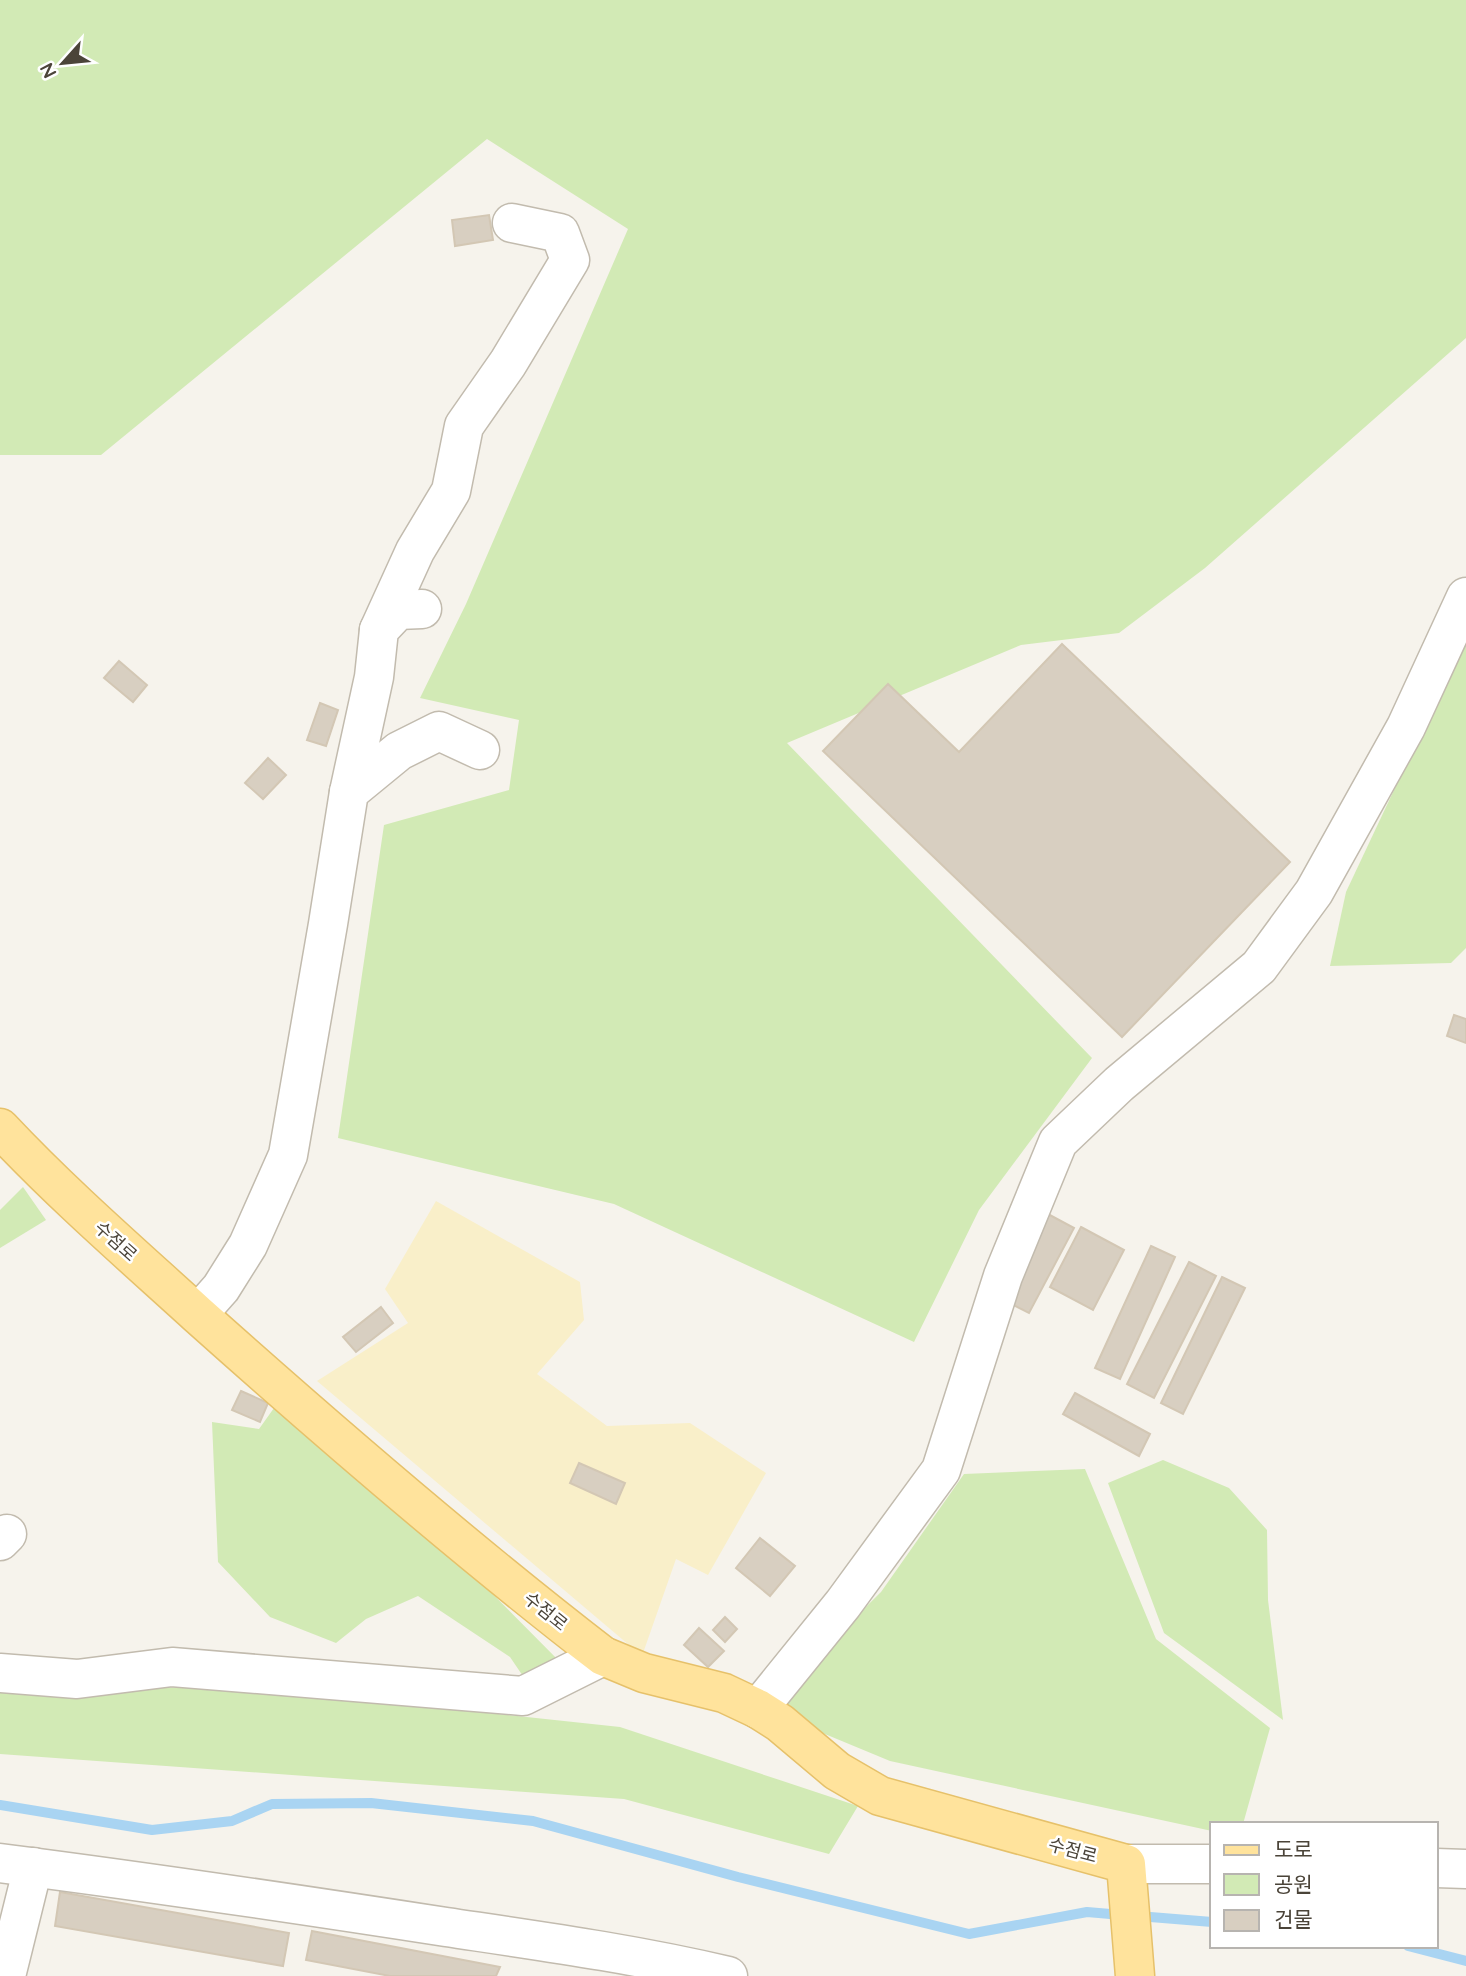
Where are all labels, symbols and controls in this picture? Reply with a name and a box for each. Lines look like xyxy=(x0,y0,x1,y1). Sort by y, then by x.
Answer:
north arrow xyxy=(28,28,98,98)
text: N xyxy=(34,59,62,82)
street label: 수점로 xyxy=(90,1216,142,1266)
street label: 수점로 xyxy=(519,1586,573,1636)
legend xyxy=(1210,1822,1438,1948)
street label: 수점로 xyxy=(1046,1832,1100,1868)
text: 도로 xyxy=(1274,1836,1313,1862)
text: 공원 xyxy=(1274,1871,1313,1897)
text: 건물 xyxy=(1274,1906,1313,1932)

